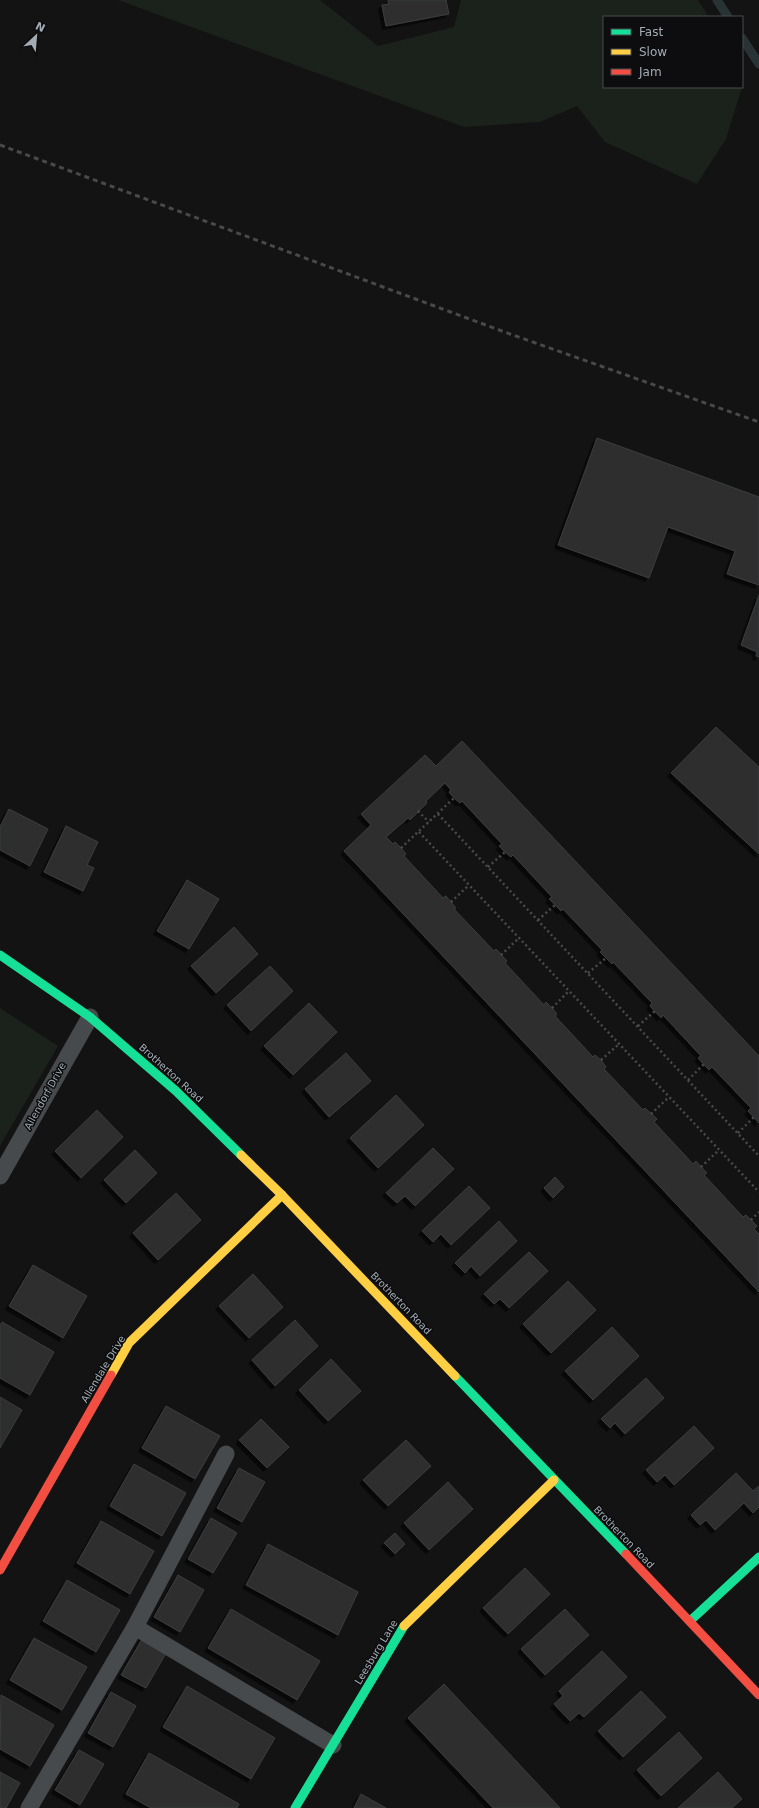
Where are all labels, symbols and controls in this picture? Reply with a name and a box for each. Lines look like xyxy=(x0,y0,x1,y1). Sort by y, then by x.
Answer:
north arrow xyxy=(16,16,56,56)
legend xyxy=(603,16,743,88)
text: N xyxy=(33,20,47,35)
text: Fast xyxy=(639,25,663,39)
text: Slow xyxy=(639,45,667,59)
text: Jam xyxy=(638,65,662,79)
street label: Brotherton Road xyxy=(137,1041,205,1105)
street label: Allendorf Drive xyxy=(22,1061,68,1131)
street label: Brotherton Road xyxy=(369,1270,433,1336)
street label: Allendale Drive xyxy=(79,1334,127,1404)
street label: Brotherton Road xyxy=(592,1504,656,1570)
street label: Leesburg Lane xyxy=(352,1618,400,1686)

